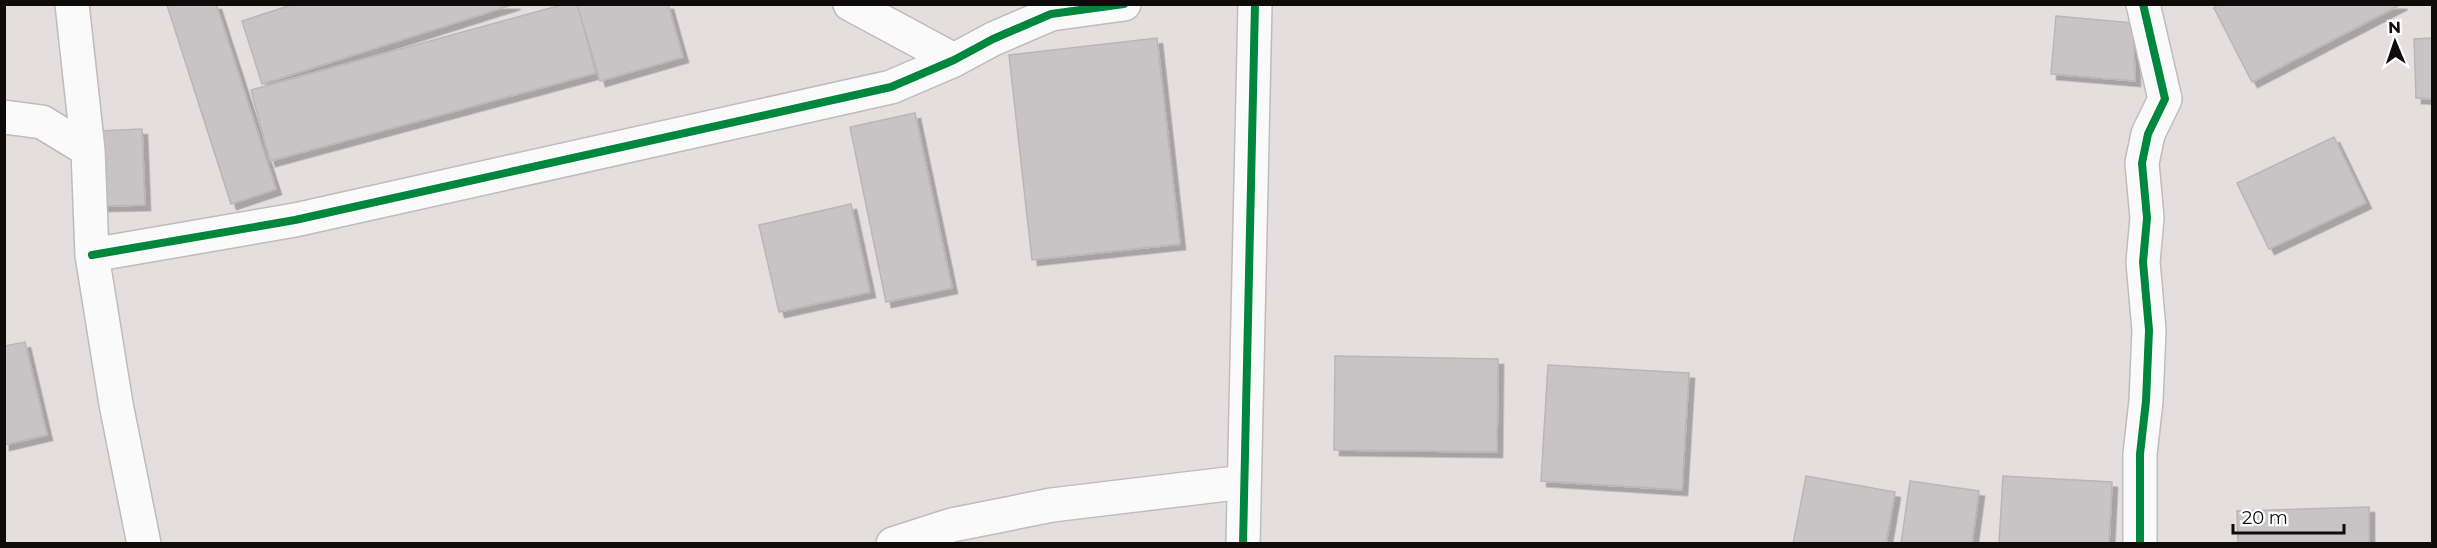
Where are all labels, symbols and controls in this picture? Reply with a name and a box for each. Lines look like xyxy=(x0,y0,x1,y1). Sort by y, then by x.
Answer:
north arrow xyxy=(2365,12,2425,72)
text: N xyxy=(2388,18,2401,37)
scale bar xyxy=(2233,497,2344,535)
text: 20 m xyxy=(2242,507,2288,529)

